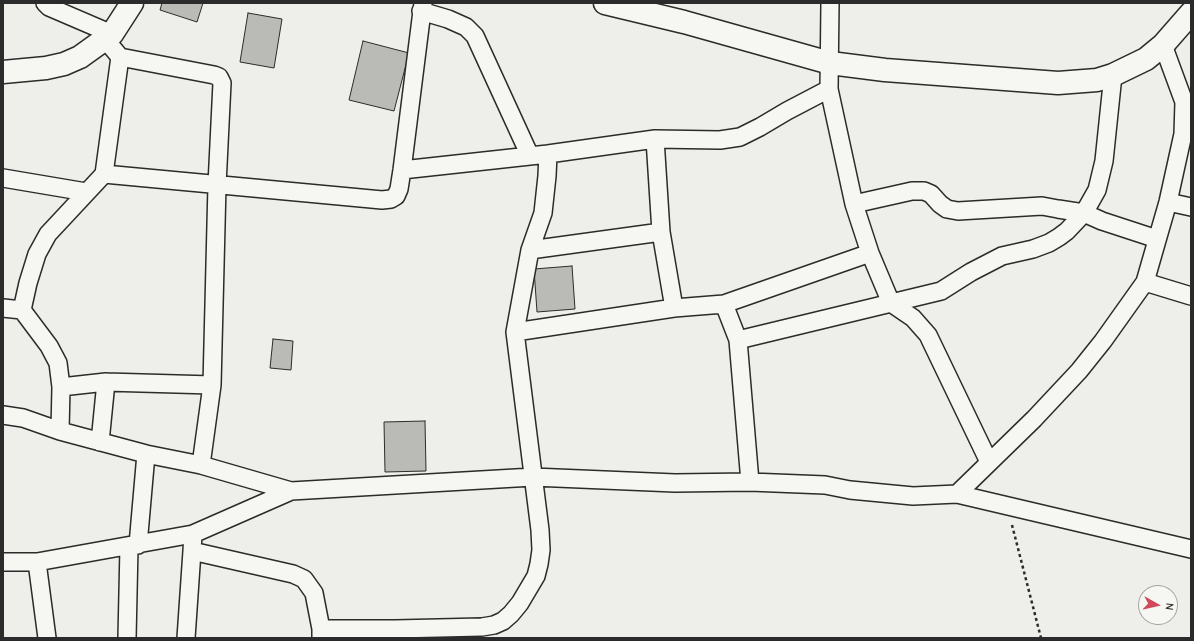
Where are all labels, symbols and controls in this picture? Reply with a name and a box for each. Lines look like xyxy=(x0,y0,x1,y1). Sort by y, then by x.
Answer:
north arrow xyxy=(1138,585,1178,625)
text: N xyxy=(1162,602,1176,611)

